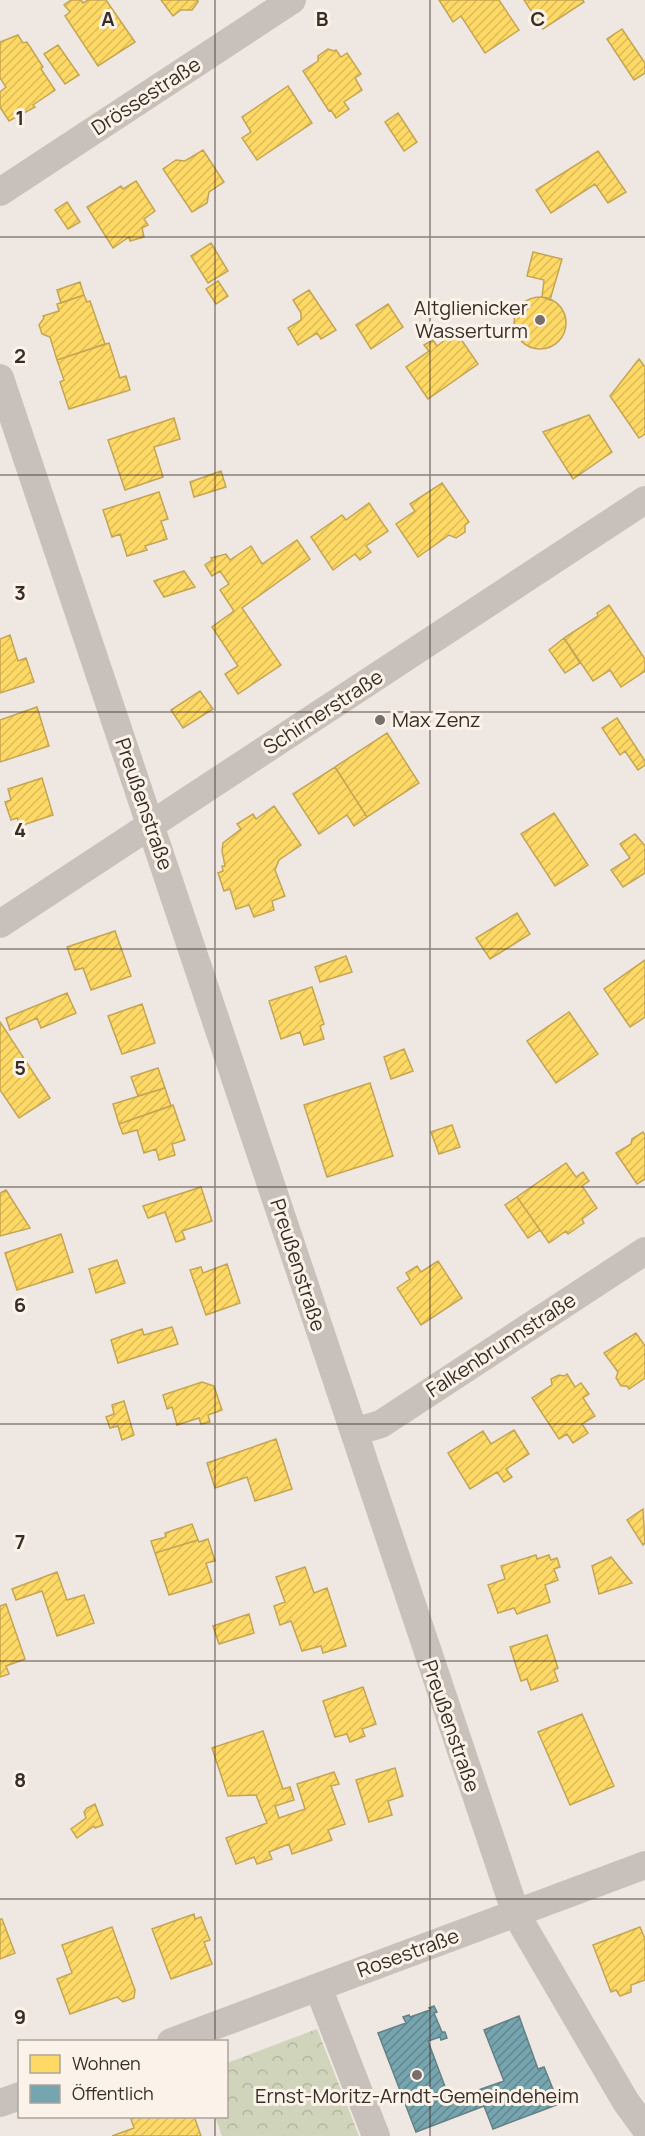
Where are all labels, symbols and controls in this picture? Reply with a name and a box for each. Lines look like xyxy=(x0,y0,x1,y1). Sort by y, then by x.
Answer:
text: A xyxy=(101,5,115,32)
text: B xyxy=(316,5,329,32)
text: C xyxy=(531,5,545,32)
street label: Drössestraße xyxy=(86,50,205,141)
text: 1 xyxy=(16,104,24,131)
place label: Altglienicker Wasserturm xyxy=(414,294,528,344)
marker: Altglienicker Wasserturm xyxy=(533,313,547,327)
text: 2 xyxy=(14,342,26,369)
text: 3 xyxy=(14,579,26,606)
street label: Schirnerstraße xyxy=(258,663,388,760)
place label: Max Zenz xyxy=(392,706,481,733)
marker: Max Zenz xyxy=(373,713,387,727)
street label: Preußenstraße xyxy=(109,734,180,873)
text: 4 xyxy=(14,816,26,843)
text: 5 xyxy=(14,1054,26,1081)
street label: Preußenstraße xyxy=(264,1195,333,1335)
street label: Falkenbrunnstraße xyxy=(421,1286,581,1403)
text: 6 xyxy=(14,1291,26,1318)
text: 7 xyxy=(15,1528,25,1555)
street label: Preußenstraße xyxy=(416,1656,487,1795)
text: 8 xyxy=(14,1766,26,1793)
street label: Rosestraße xyxy=(353,1922,463,1983)
text: 9 xyxy=(14,2003,26,2030)
legend xyxy=(18,2040,228,2118)
text: Wohnen xyxy=(72,2051,141,2075)
marker: Ernst-Moritz-Arndt-Gemeindeheim xyxy=(410,2068,424,2082)
text: Öffentlich xyxy=(72,2081,154,2105)
place label: Ernst-Moritz-Arndt-Gemeindeheim xyxy=(255,2082,579,2109)

